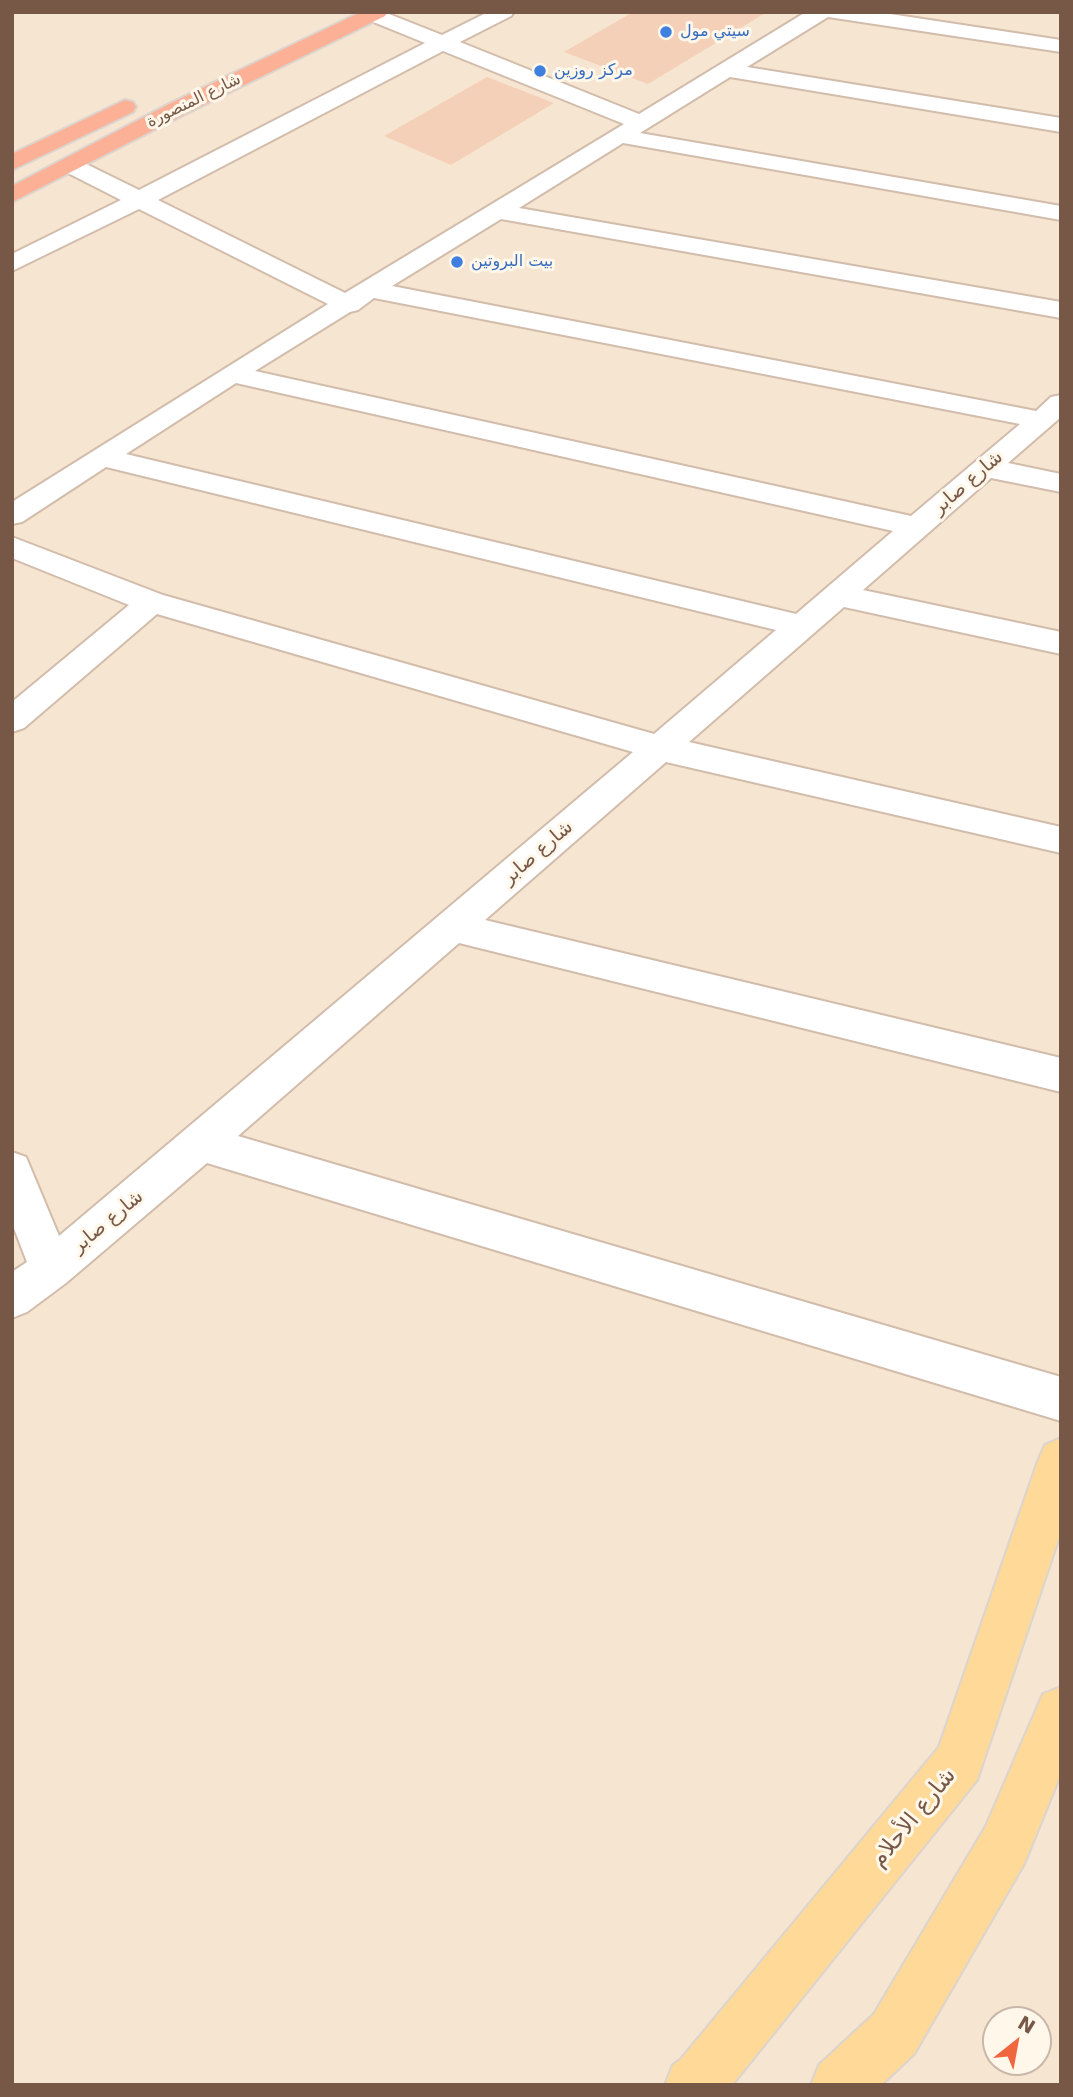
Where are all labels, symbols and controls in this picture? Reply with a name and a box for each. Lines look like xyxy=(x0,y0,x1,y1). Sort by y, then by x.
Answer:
place label: سيتي مول xyxy=(680,22,750,42)
marker: سيتي مول xyxy=(658,24,674,40)
place label: مركز روزين xyxy=(554,61,633,81)
marker: مركز روزين xyxy=(532,63,548,79)
street label: شارع المنصورة xyxy=(144,70,244,132)
place label: بيت البروتين xyxy=(471,252,553,272)
marker: بيت البروتين xyxy=(449,254,465,270)
street label: شارع صابر xyxy=(928,446,1008,520)
street label: شارع صابر xyxy=(498,816,578,890)
street label: شارع صابر xyxy=(68,1186,148,1258)
street label: شارع الأحلام xyxy=(865,1763,963,1873)
north arrow xyxy=(982,2006,1052,2076)
text: N xyxy=(1014,2011,1039,2038)

